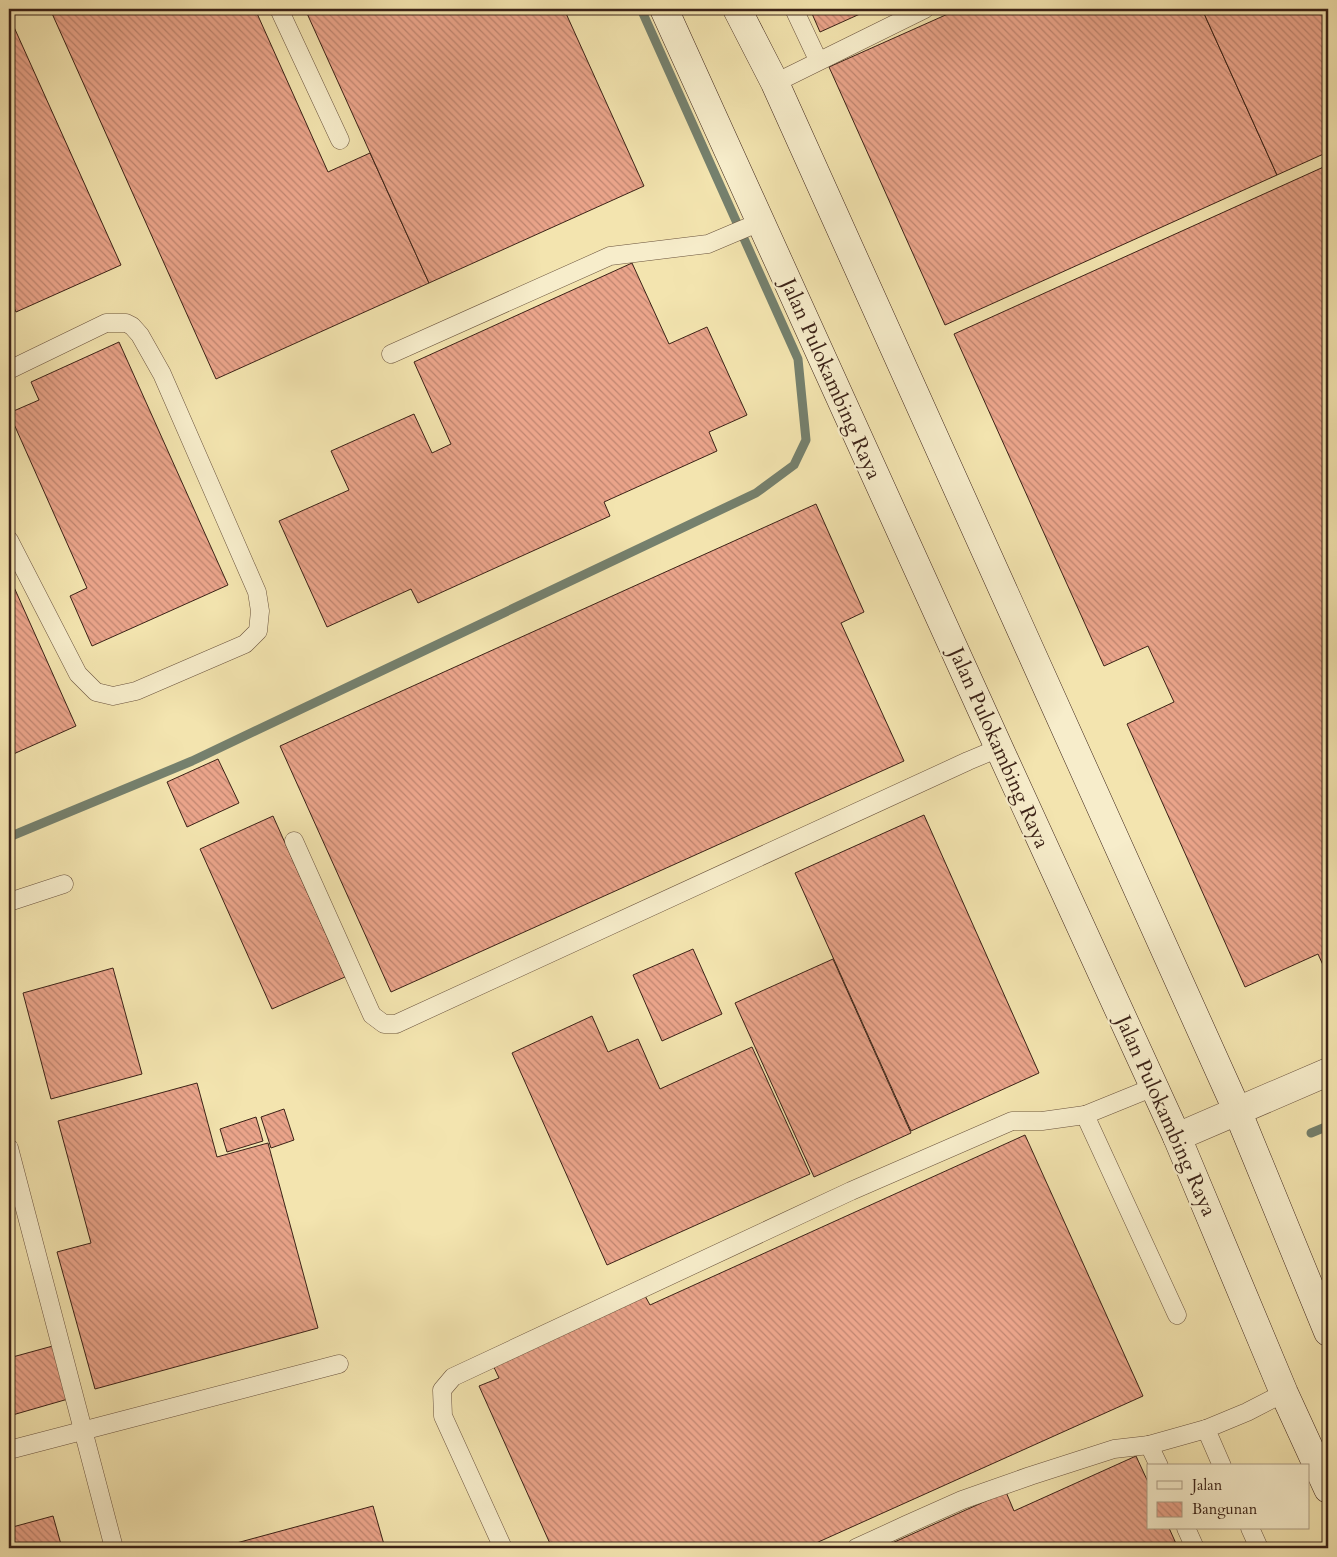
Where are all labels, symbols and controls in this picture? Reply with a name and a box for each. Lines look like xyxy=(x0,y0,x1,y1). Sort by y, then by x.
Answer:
street label: Jalan Pulokambing Raya xyxy=(772,271,888,484)
street label: Jalan Pulokambing Raya xyxy=(940,640,1056,853)
street label: Jalan Pulokambing Raya xyxy=(1107,1008,1223,1221)
legend xyxy=(1147,1464,1310,1530)
text: Jalan xyxy=(1190,1475,1223,1495)
text: Bangunan xyxy=(1192,1499,1258,1519)

